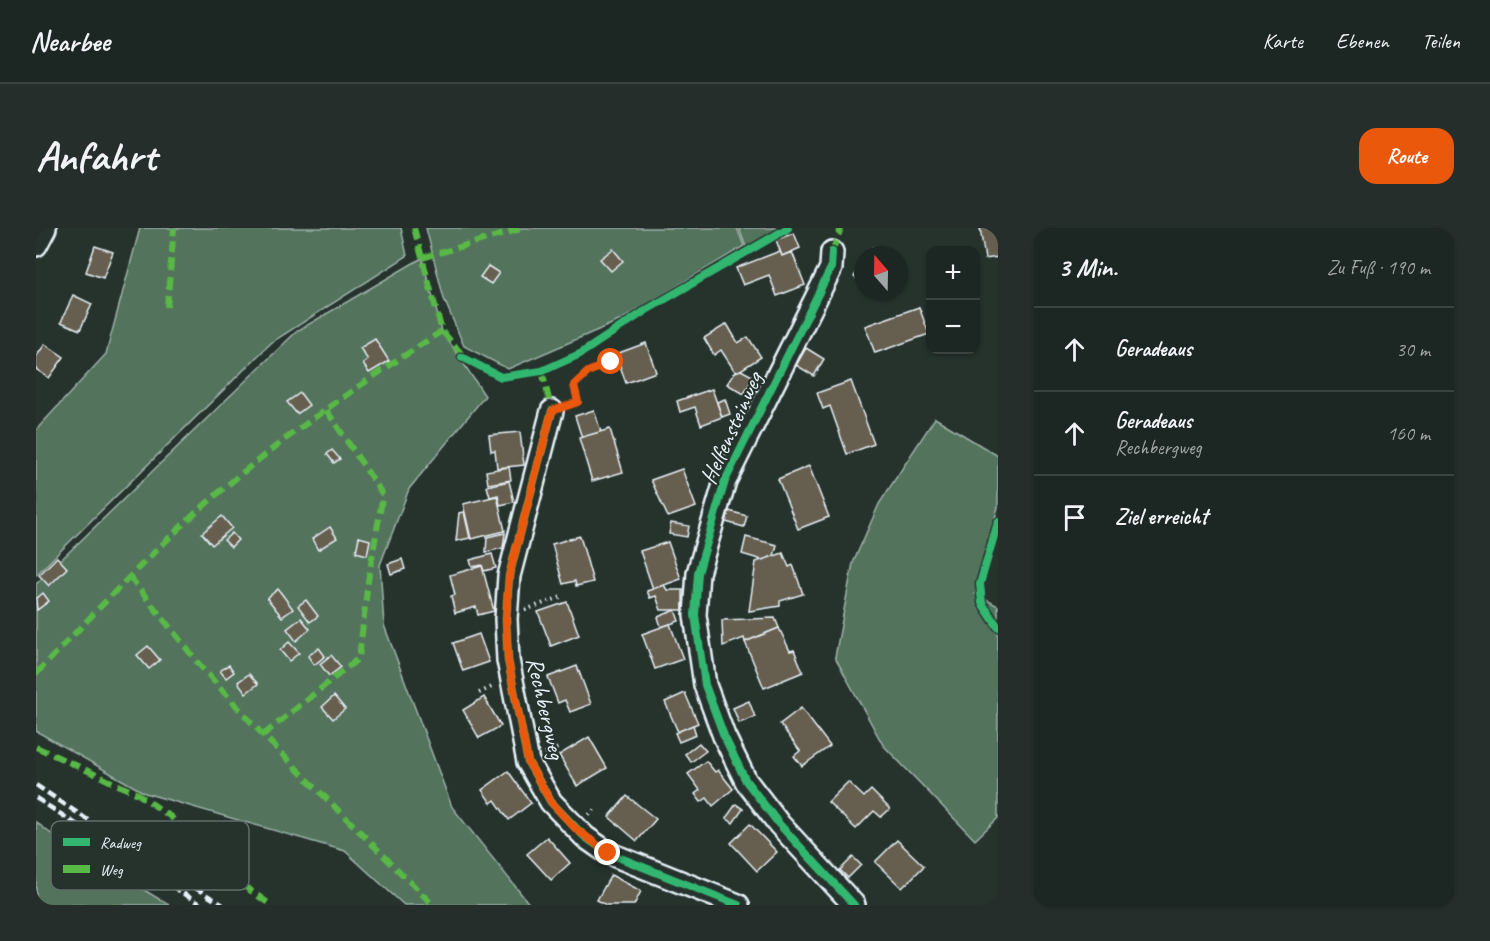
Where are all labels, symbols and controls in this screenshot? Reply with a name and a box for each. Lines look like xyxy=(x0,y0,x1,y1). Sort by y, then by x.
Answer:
text: Nearbee xyxy=(30,24,110,59)
text: Karte xyxy=(1263,28,1303,54)
text: Ebenen xyxy=(1336,28,1389,54)
text: Teilen xyxy=(1422,28,1460,54)
button: Route xyxy=(1359,128,1454,184)
text: Anfahrt xyxy=(36,130,156,183)
north arrow xyxy=(854,246,908,300)
map controls xyxy=(926,246,980,354)
button: + xyxy=(926,246,980,300)
text: 3 Min. xyxy=(1058,251,1117,284)
text: Zu Fuß · 190 m xyxy=(1327,255,1430,280)
button: − xyxy=(926,300,980,354)
icon: ahead xyxy=(1058,333,1091,366)
text: Geradeaus xyxy=(1115,335,1192,363)
text: 30 m xyxy=(1396,337,1430,362)
route start xyxy=(597,348,623,374)
street label: Helfensteinweg xyxy=(693,365,770,489)
text: Geradeaus xyxy=(1115,407,1192,435)
icon: ahead xyxy=(1058,417,1091,450)
text: 160 m xyxy=(1387,421,1430,446)
text: Rechbergweg xyxy=(1115,435,1202,460)
icon: arrive xyxy=(1058,501,1091,534)
text: Ziel erreicht xyxy=(1115,503,1208,531)
street label: Rechbergweg xyxy=(520,654,573,763)
legend xyxy=(51,821,249,890)
text: Radweg xyxy=(100,833,142,853)
route end xyxy=(594,839,620,865)
text: Weg xyxy=(100,860,124,880)

